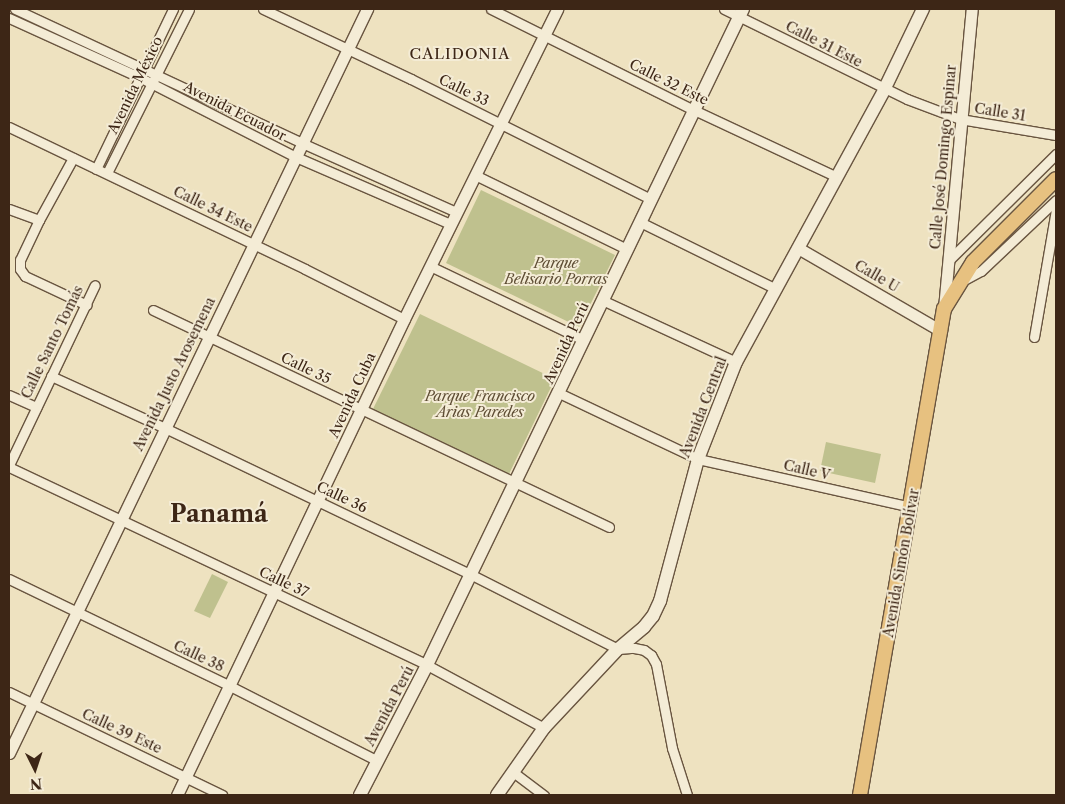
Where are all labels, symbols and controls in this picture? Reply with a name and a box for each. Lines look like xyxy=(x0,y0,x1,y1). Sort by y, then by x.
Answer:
street label: Calle 31 Este xyxy=(783,17,865,71)
street label: Avenida México xyxy=(104,33,166,137)
district label: CALIDONIA xyxy=(408,45,512,63)
street label: Calle 32 Este xyxy=(627,56,711,108)
street label: Calle José Domingo Espinar xyxy=(927,64,959,250)
street label: Calle 33 xyxy=(436,71,492,109)
street label: Avenida Ecuador xyxy=(181,78,289,144)
street label: Calle 31 xyxy=(973,100,1027,124)
street label: Calle 34 Este xyxy=(171,183,255,235)
park label: Parque Belisario Porras xyxy=(504,255,608,288)
street label: Calle U xyxy=(852,257,902,295)
street label: Calle Santo Tomás xyxy=(17,283,87,401)
street label: Avenida Justo Arosemena xyxy=(129,294,219,454)
street label: Avenida Perú xyxy=(540,299,592,387)
street label: Calle 35 xyxy=(278,349,334,387)
street label: Avenida Cuba xyxy=(325,350,379,440)
street label: Avenida Central xyxy=(676,354,730,460)
park label: Parque Francisco Arias Paredes xyxy=(425,388,535,421)
street label: Calle V xyxy=(782,456,832,484)
street label: Calle 36 xyxy=(314,478,370,516)
street label: Avenida Simón Bolívar xyxy=(880,487,922,639)
district label: Panamá xyxy=(170,500,268,528)
street label: Calle 37 xyxy=(257,563,311,601)
street label: Calle 38 xyxy=(171,637,227,675)
street label: Avenida Perú xyxy=(361,663,417,749)
street label: Calle 39 Este xyxy=(79,705,165,757)
north arrow xyxy=(10,744,60,794)
text: N xyxy=(29,775,43,793)

